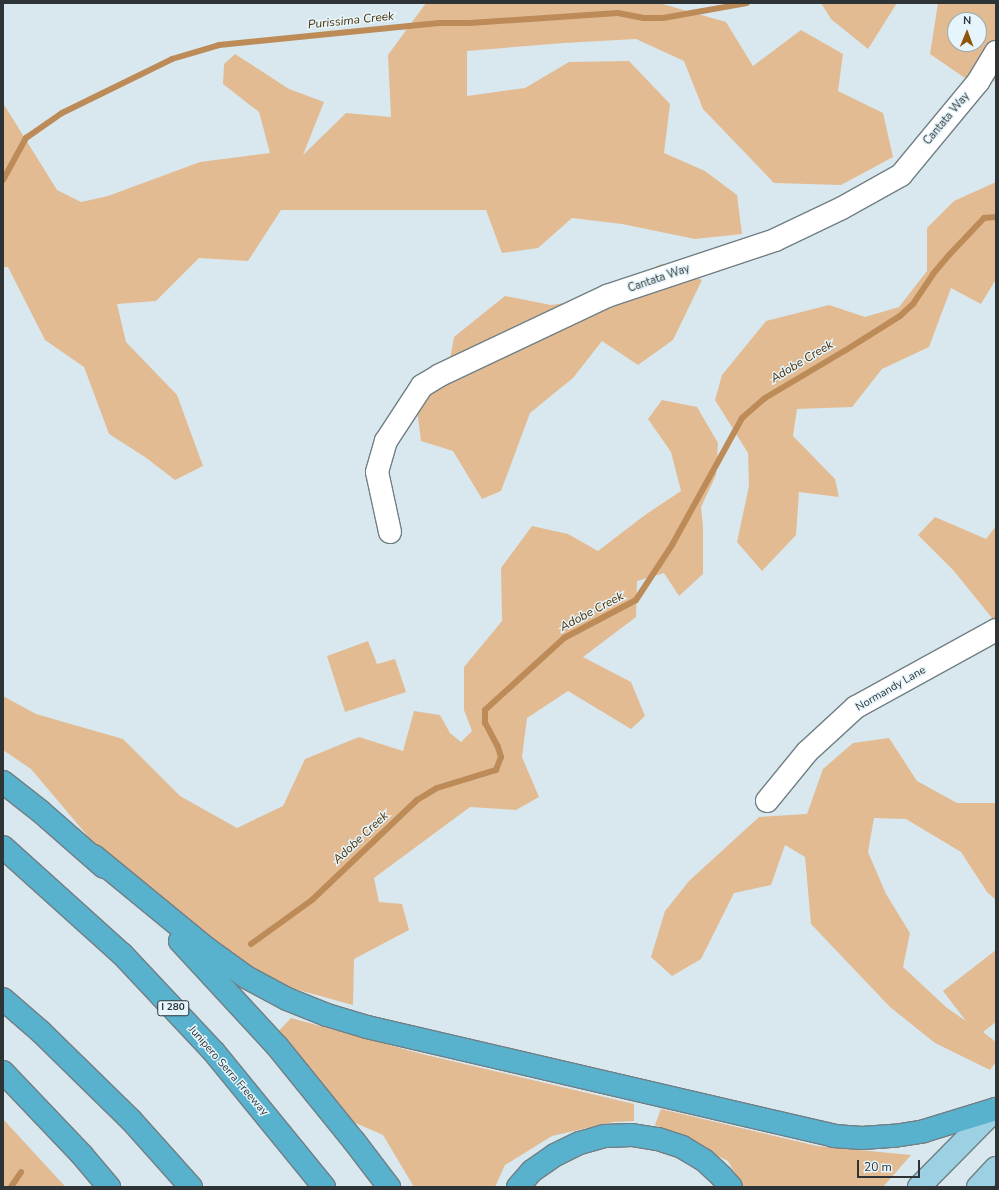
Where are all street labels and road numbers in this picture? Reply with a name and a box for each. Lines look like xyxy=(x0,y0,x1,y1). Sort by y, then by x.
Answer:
street label: Cantata Way xyxy=(921,90,973,148)
street label: Cantata Way xyxy=(626,262,692,296)
street label: Normandy Lane xyxy=(854,664,928,714)
road number: I 280 xyxy=(157,1000,189,1016)
street label: Junipero Serra Freeway xyxy=(185,1023,271,1119)

